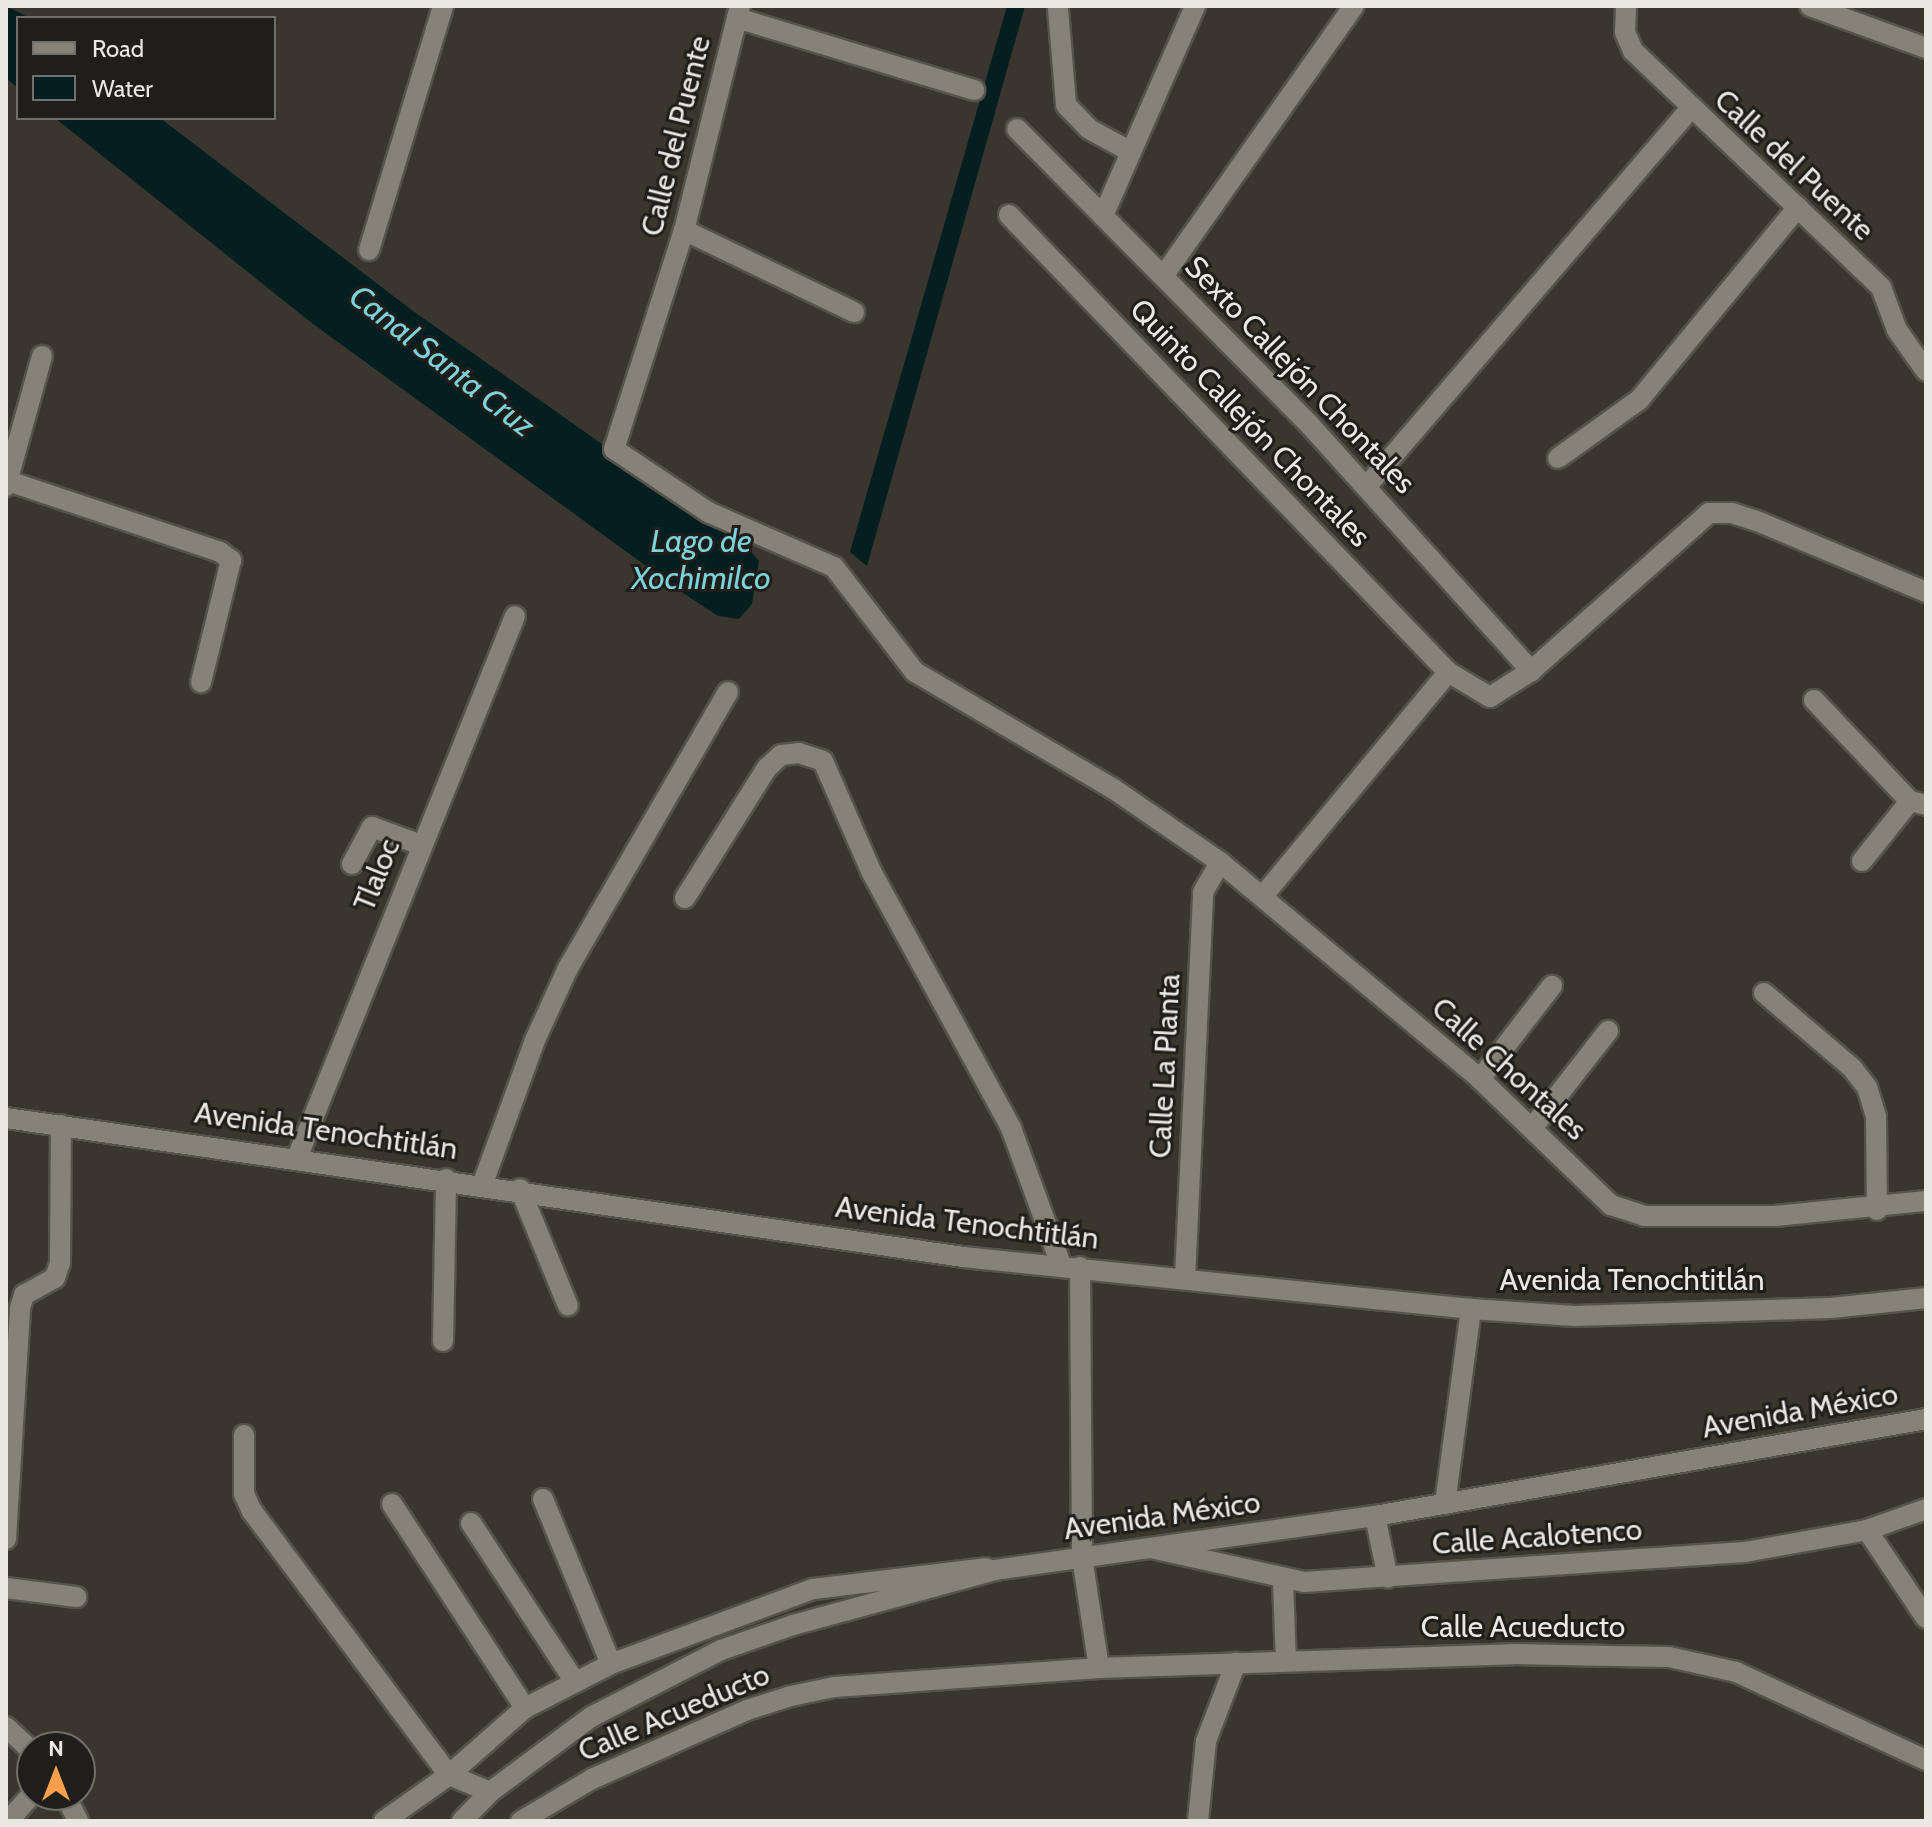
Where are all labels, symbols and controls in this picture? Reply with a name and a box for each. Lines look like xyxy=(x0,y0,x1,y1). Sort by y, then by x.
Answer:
legend xyxy=(16,16,276,120)
street label: Calle del Puente xyxy=(634,32,718,240)
text: Road xyxy=(92,34,144,63)
text: Water xyxy=(92,74,153,103)
street label: Calle del Puente xyxy=(1707,82,1881,248)
street label: Sexto Callejón Chontales xyxy=(1177,249,1423,501)
water label: Canal Santa Cruz xyxy=(342,277,542,445)
street label: Quinto Callejón Chontales xyxy=(1122,292,1378,554)
water label: Lago de Xochimilco xyxy=(631,523,771,598)
street label: Tlaloc xyxy=(346,834,408,916)
street label: Calle La Planta xyxy=(1142,973,1188,1159)
street label: Calle Chontales xyxy=(1424,990,1594,1148)
street label: Avenida Tenochtitlán xyxy=(192,1095,460,1167)
street label: Avenida Tenochtitlán xyxy=(833,1189,1101,1257)
street label: Avenida Tenochtitlán xyxy=(1500,1262,1764,1298)
street label: Avenida México xyxy=(1699,1376,1901,1446)
street label: Avenida México xyxy=(1062,1484,1262,1548)
street label: Calle Acalotenco xyxy=(1431,1512,1643,1562)
street label: Calle Acueducto xyxy=(1421,1609,1625,1645)
street label: Calle Acueducto xyxy=(573,1657,775,1769)
north arrow xyxy=(16,1731,96,1811)
text: N xyxy=(48,1735,64,1762)

